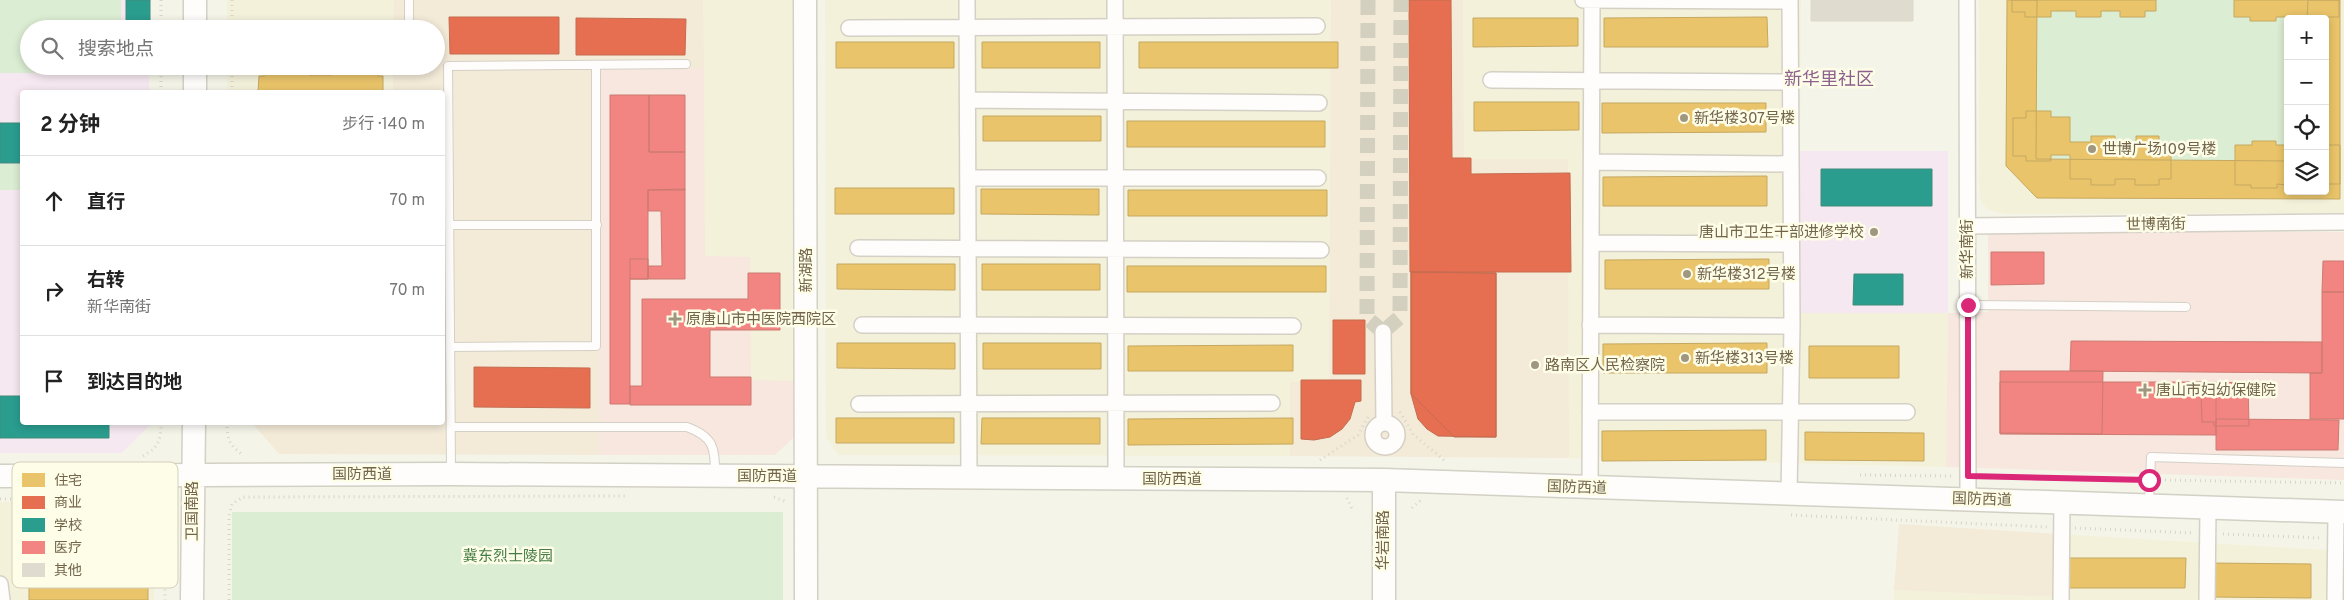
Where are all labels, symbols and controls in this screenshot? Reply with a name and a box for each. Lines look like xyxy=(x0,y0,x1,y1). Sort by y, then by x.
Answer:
map controls xyxy=(2284,15,2329,195)
button: + xyxy=(2284,15,2329,60)
search box xyxy=(20,20,445,75)
icon: search xyxy=(38,34,66,62)
text: 搜索地点 xyxy=(78,38,154,62)
button: − xyxy=(2284,60,2329,105)
district label: 新华里社区 xyxy=(1784,69,1874,92)
button: locate xyxy=(2284,105,2329,150)
place label: 新华楼307号楼 xyxy=(1694,109,1795,129)
text: 2 分钟 xyxy=(40,112,100,139)
marker: 新华楼307号楼 xyxy=(1678,112,1690,124)
text: 步行 · 140 m xyxy=(342,115,425,135)
place label: 世博广场109号楼 xyxy=(2102,140,2216,160)
marker: 世博广场109号楼 xyxy=(2086,143,2098,155)
button: layers xyxy=(2284,150,2329,195)
icon: ahead xyxy=(40,187,68,215)
text: 直行 xyxy=(87,191,125,215)
text: 70 m xyxy=(390,191,425,211)
street label: 世博南街 xyxy=(2126,214,2186,236)
street label: 新华南街 xyxy=(1958,219,1978,279)
place label: 唐山市卫生干部进修学校 xyxy=(1699,223,1864,243)
marker: 唐山市卫生干部进修学校 xyxy=(1868,226,1880,238)
street label: 新湖路 xyxy=(798,247,817,293)
place label: 新华楼312号楼 xyxy=(1697,265,1796,285)
marker: 新华楼312号楼 xyxy=(1681,268,1693,280)
text: 右转 xyxy=(87,269,125,293)
icon: right xyxy=(40,277,68,305)
text: 70 m xyxy=(390,281,425,301)
route end xyxy=(1957,294,1980,317)
text: 新华南街 xyxy=(87,298,151,318)
place label: 原唐山市中医院西院区 xyxy=(686,311,836,330)
marker: 原唐山市中医院西院区 xyxy=(668,312,682,326)
place label: 新华楼313号楼 xyxy=(1695,349,1794,369)
marker: 新华楼313号楼 xyxy=(1679,352,1691,364)
place label: 路南区人民检察院 xyxy=(1545,356,1665,376)
marker: 路南区人民检察院 xyxy=(1529,359,1541,371)
icon: arrive xyxy=(40,367,68,395)
text: 到达目的地 xyxy=(87,371,182,395)
place label: 唐山市妇幼保健院 xyxy=(2156,381,2276,401)
marker: 唐山市妇幼保健院 xyxy=(2138,383,2152,397)
legend xyxy=(12,462,178,588)
street label: 国防西道 xyxy=(332,466,392,485)
street label: 国防西道 xyxy=(737,468,797,487)
route start xyxy=(2138,469,2161,492)
street label: 国防西道 xyxy=(1142,471,1202,490)
text: 住宅 xyxy=(54,473,82,490)
street label: 国防西道 xyxy=(1547,478,1607,499)
street label: 卫国南路 xyxy=(184,481,203,541)
street label: 国防西道 xyxy=(1952,490,2012,511)
text: 商业 xyxy=(54,495,82,512)
street label: 华岩南路 xyxy=(1374,510,1394,570)
text: 学校 xyxy=(54,517,82,535)
text: 医疗 xyxy=(54,540,82,557)
park label: 冀东烈士陵园 xyxy=(463,548,553,567)
text: 其他 xyxy=(54,563,82,580)

